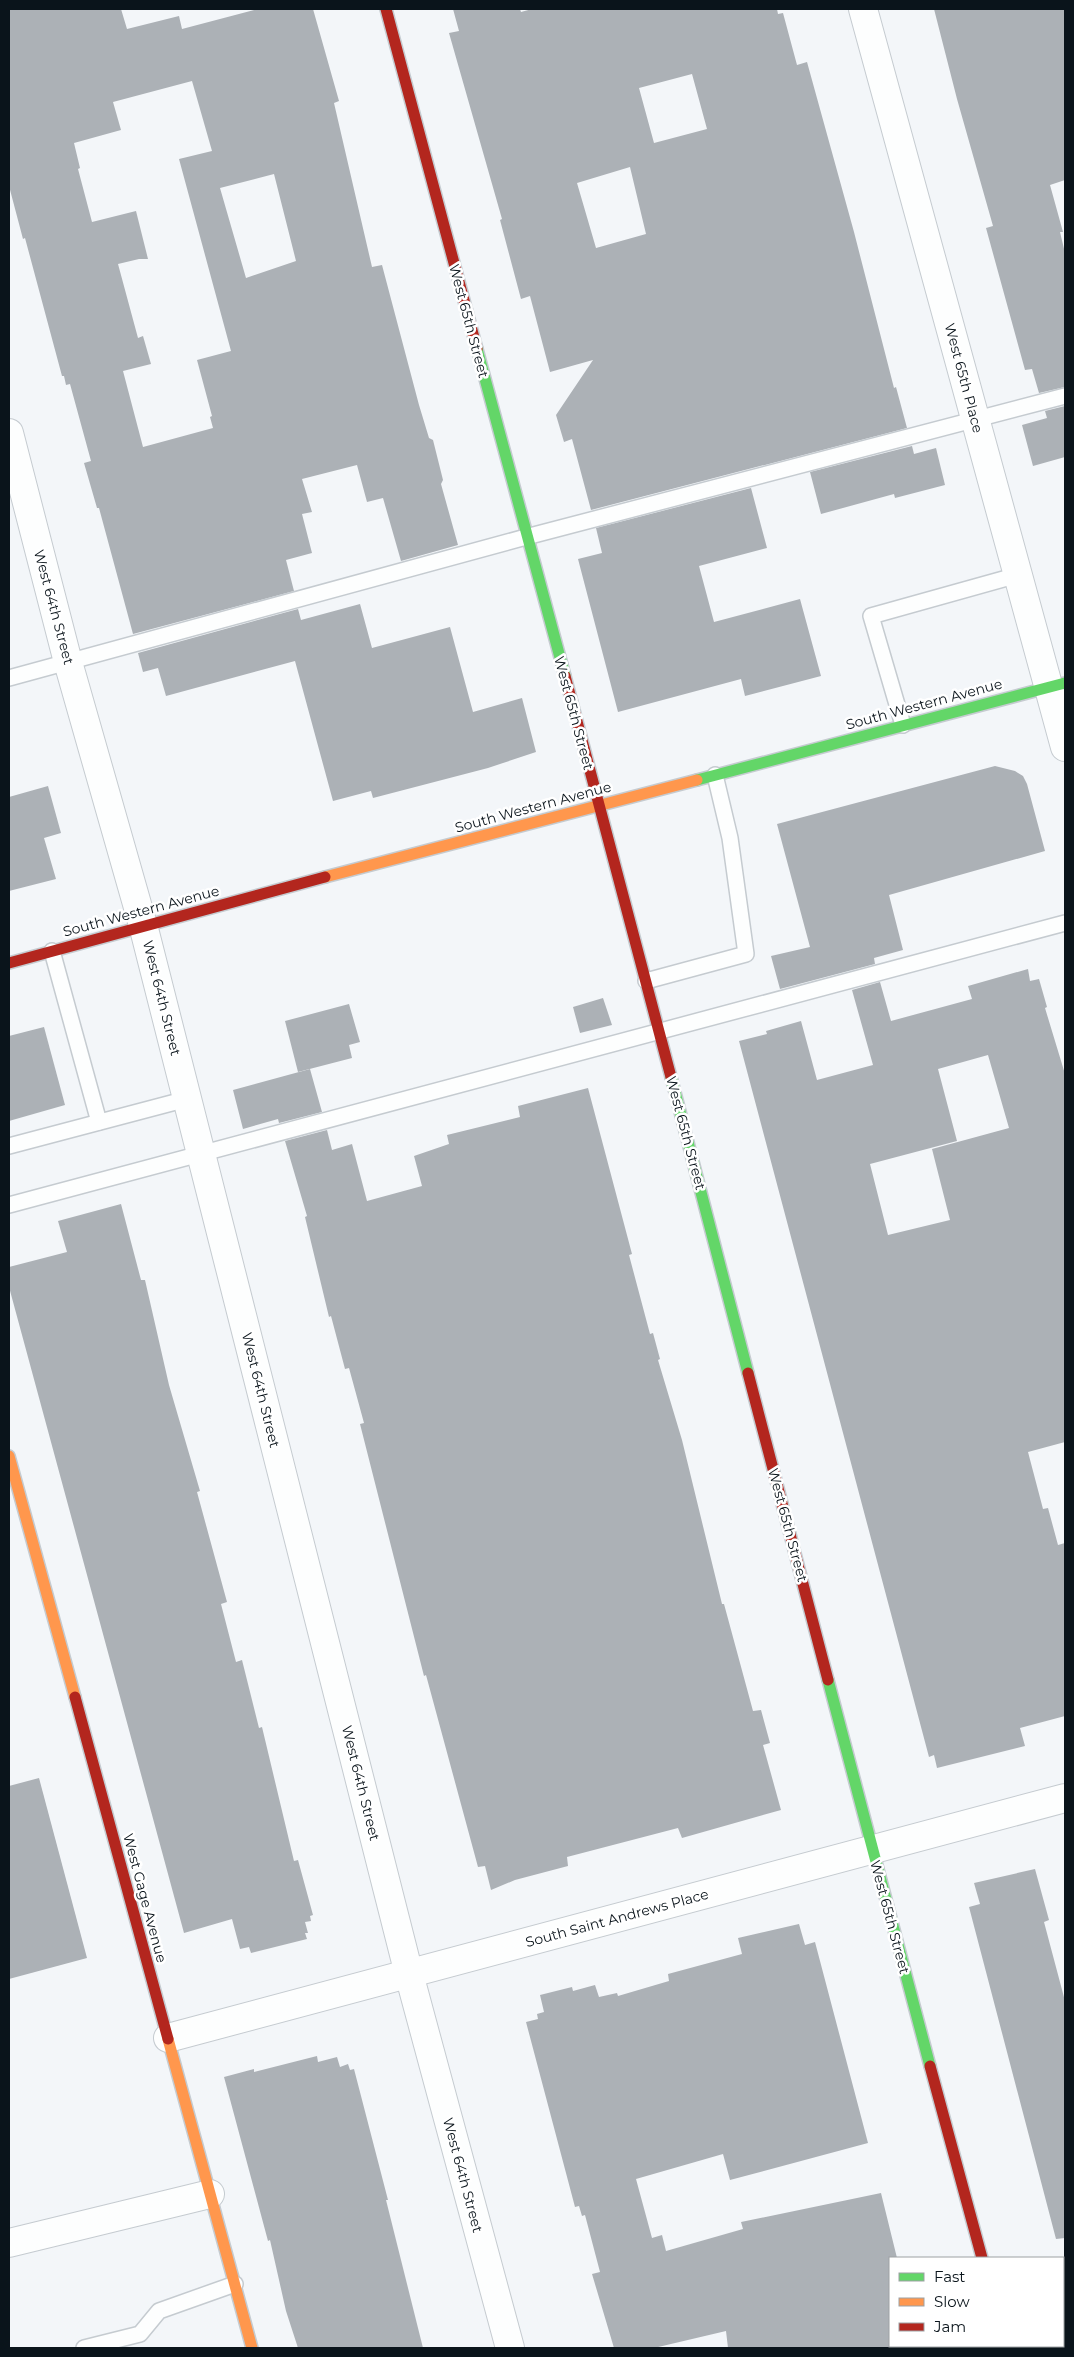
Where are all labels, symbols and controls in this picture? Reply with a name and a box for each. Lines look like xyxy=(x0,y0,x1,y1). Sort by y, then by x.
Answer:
street label: West 65th Street xyxy=(445,262,493,380)
street label: West 65th Place xyxy=(941,321,987,435)
street label: West 64th Street xyxy=(30,548,78,667)
street label: West 65th Street xyxy=(550,654,598,772)
street label: South Western Avenue xyxy=(844,674,1004,734)
street label: South Western Avenue xyxy=(453,777,613,837)
street label: South Western Avenue xyxy=(61,881,221,941)
street label: West 64th Street xyxy=(139,938,185,1058)
street label: West 65th Street xyxy=(662,1074,710,1192)
street label: West 64th Street xyxy=(238,1330,284,1450)
street label: West 65th Street xyxy=(764,1466,812,1584)
street label: West 64th Street xyxy=(338,1723,384,1843)
street label: West Gage Avenue xyxy=(119,1831,171,1965)
street label: West 65th Street xyxy=(866,1858,914,1976)
street label: South Saint Andrews Place xyxy=(523,1885,711,1951)
street label: West 64th Street xyxy=(439,2116,487,2235)
legend xyxy=(889,2257,1064,2347)
text: Fast xyxy=(934,2267,965,2286)
text: Slow xyxy=(934,2292,970,2311)
text: Jam xyxy=(933,2317,966,2336)

